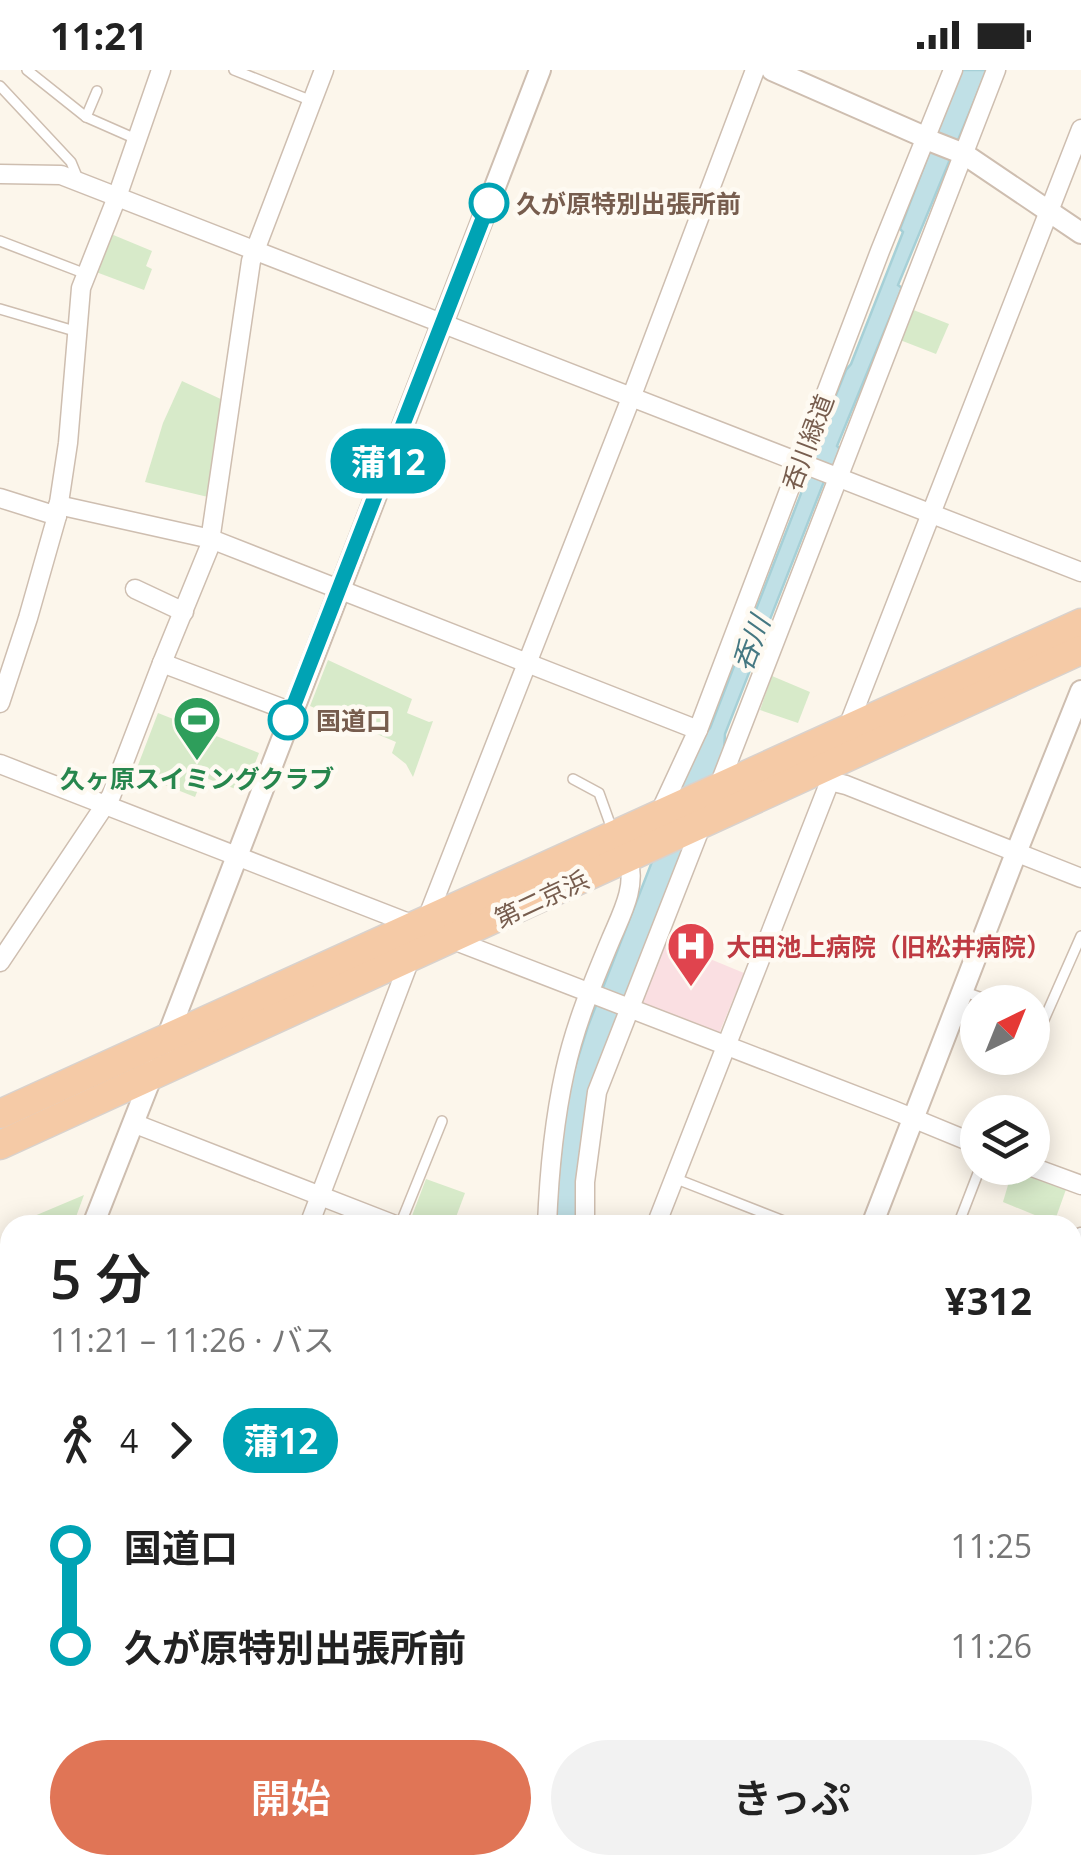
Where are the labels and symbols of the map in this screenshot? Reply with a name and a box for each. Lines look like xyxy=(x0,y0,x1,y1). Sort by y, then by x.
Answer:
marker: 久が原特別出張所前 xyxy=(470,184,508,222)
place label: 久が原特別出張所前 xyxy=(516,186,741,220)
street label: 呑川緑道 xyxy=(773,389,841,495)
line badge: 蒲12 xyxy=(330,428,446,494)
water label: 呑川 xyxy=(722,607,779,676)
sports icon: 久ヶ原スイミングクラブ xyxy=(171,694,223,762)
marker: 国道口 xyxy=(269,701,307,739)
place label: 国道口 xyxy=(316,703,391,737)
place label: 久ヶ原スイミングクラブ xyxy=(60,761,334,795)
street label: 第二京浜 xyxy=(488,861,594,935)
hospital icon: 大田池上病院（旧松井病院） xyxy=(665,920,717,988)
place label: 大田池上病院（旧松井病院） xyxy=(726,929,1051,963)
north arrow xyxy=(960,985,1050,1075)

